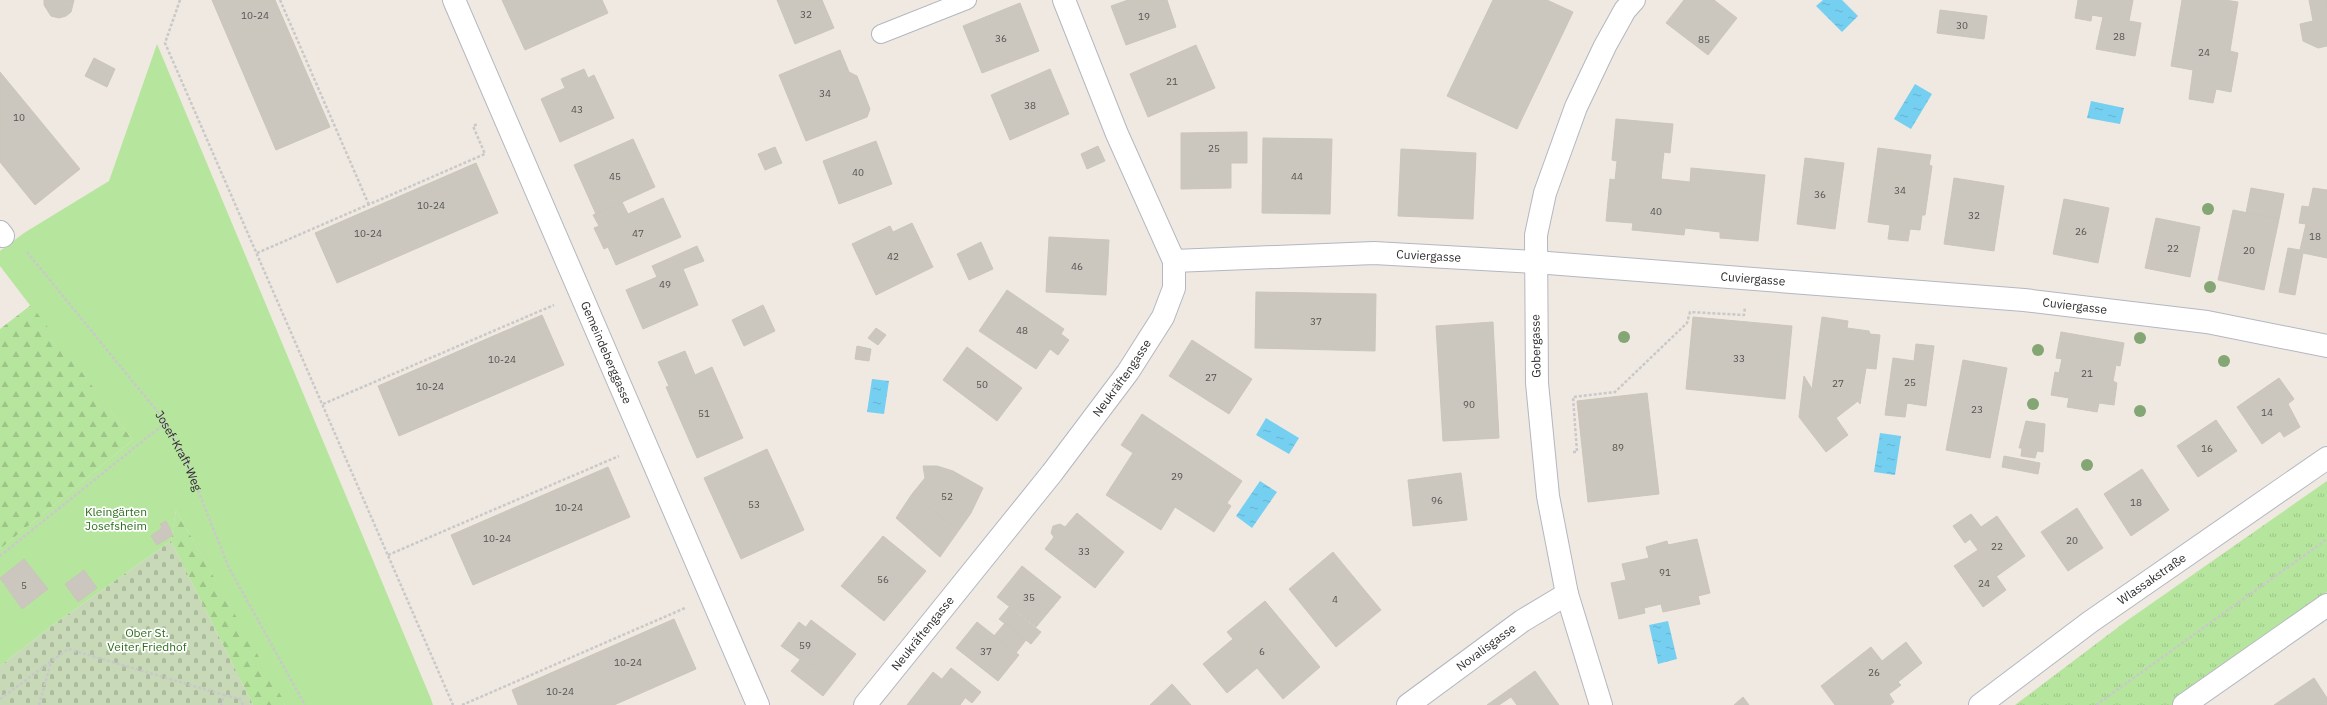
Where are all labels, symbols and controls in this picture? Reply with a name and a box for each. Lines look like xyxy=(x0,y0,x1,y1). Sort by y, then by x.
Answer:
house number: 32 xyxy=(800,8,812,21)
house number: 10-24 xyxy=(241,9,269,22)
house number: 19 xyxy=(1138,10,1150,23)
house number: 30 xyxy=(1956,19,1968,32)
house number: 28 xyxy=(2113,30,2125,43)
house number: 36 xyxy=(995,32,1007,45)
house number: 85 xyxy=(1698,33,1710,46)
house number: 24 xyxy=(2198,46,2210,59)
house number: 21 xyxy=(1166,75,1178,88)
house number: 34 xyxy=(819,87,831,100)
house number: 38 xyxy=(1024,99,1036,112)
house number: 43 xyxy=(571,103,583,116)
house number: 10 xyxy=(13,111,25,124)
house number: 25 xyxy=(1208,142,1220,155)
house number: 40 xyxy=(852,166,864,179)
house number: 45 xyxy=(609,170,621,183)
house number: 44 xyxy=(1291,170,1303,183)
house number: 34 xyxy=(1894,184,1906,197)
house number: 36 xyxy=(1814,188,1826,201)
house number: 10-24 xyxy=(417,199,445,212)
house number: 40 xyxy=(1650,205,1662,218)
house number: 32 xyxy=(1968,209,1980,222)
house number: 26 xyxy=(2075,225,2087,238)
house number: 10-24 xyxy=(354,227,382,240)
house number: 47 xyxy=(632,227,644,240)
house number: 18 xyxy=(2309,230,2321,243)
house number: 22 xyxy=(2167,242,2179,255)
house number: 20 xyxy=(2243,244,2255,257)
street label: Cuviergasse xyxy=(1396,246,1462,265)
house number: 42 xyxy=(887,250,899,263)
house number: 46 xyxy=(1071,260,1083,273)
street label: Cuviergasse xyxy=(1720,268,1786,288)
house number: 49 xyxy=(659,278,671,291)
street label: Cuviergasse xyxy=(2042,294,2108,317)
street label: Gemeindeberggasse xyxy=(578,299,635,406)
street label: Gobergasse xyxy=(1527,314,1544,378)
house number: 37 xyxy=(1310,315,1322,328)
house number: 48 xyxy=(1016,324,1028,337)
street label: Neukräftengasse xyxy=(1089,336,1154,419)
house number: 33 xyxy=(1733,352,1745,365)
house number: 10-24 xyxy=(488,353,516,366)
house number: 21 xyxy=(2081,367,2093,380)
house number: 27 xyxy=(1205,371,1217,384)
house number: 25 xyxy=(1904,376,1916,389)
house number: 27 xyxy=(1832,377,1844,390)
house number: 50 xyxy=(976,378,988,391)
house number: 10-24 xyxy=(416,380,444,393)
house number: 90 xyxy=(1463,398,1475,411)
house number: 23 xyxy=(1971,403,1983,416)
house number: 14 xyxy=(2261,406,2273,419)
street label: Josef-Kraft-Weg xyxy=(152,407,206,494)
house number: 51 xyxy=(698,407,710,420)
house number: 89 xyxy=(1612,441,1624,454)
house number: 16 xyxy=(2201,442,2213,455)
house number: 29 xyxy=(1171,470,1183,483)
house number: 52 xyxy=(941,490,953,503)
house number: 96 xyxy=(1431,494,1443,507)
house number: 18 xyxy=(2130,496,2142,509)
house number: 53 xyxy=(748,498,760,511)
house number: 10-24 xyxy=(555,501,583,514)
park label: Kleingärten Josefsheim xyxy=(85,504,147,533)
house number: 10-24 xyxy=(483,532,511,545)
house number: 20 xyxy=(2066,534,2078,547)
house number: 22 xyxy=(1991,540,2003,553)
house number: 33 xyxy=(1078,545,1090,558)
street label: Wlassakstraße xyxy=(2115,550,2189,608)
house number: 91 xyxy=(1659,566,1671,579)
house number: 56 xyxy=(877,573,889,586)
house number: 24 xyxy=(1978,577,1990,590)
house number: 5 xyxy=(21,579,27,592)
house number: 35 xyxy=(1023,591,1035,604)
street label: Neukräftengasse xyxy=(888,592,957,673)
house number: 4 xyxy=(1332,593,1338,606)
street label: Novalisgasse xyxy=(1453,620,1519,674)
park label: Ober St. Veiter Friedhof xyxy=(107,625,187,654)
house number: 59 xyxy=(799,639,811,652)
house number: 37 xyxy=(980,645,992,658)
house number: 6 xyxy=(1259,645,1265,658)
house number: 10-24 xyxy=(614,656,642,669)
house number: 26 xyxy=(1868,666,1880,679)
house number: 10-24 xyxy=(546,685,574,698)

